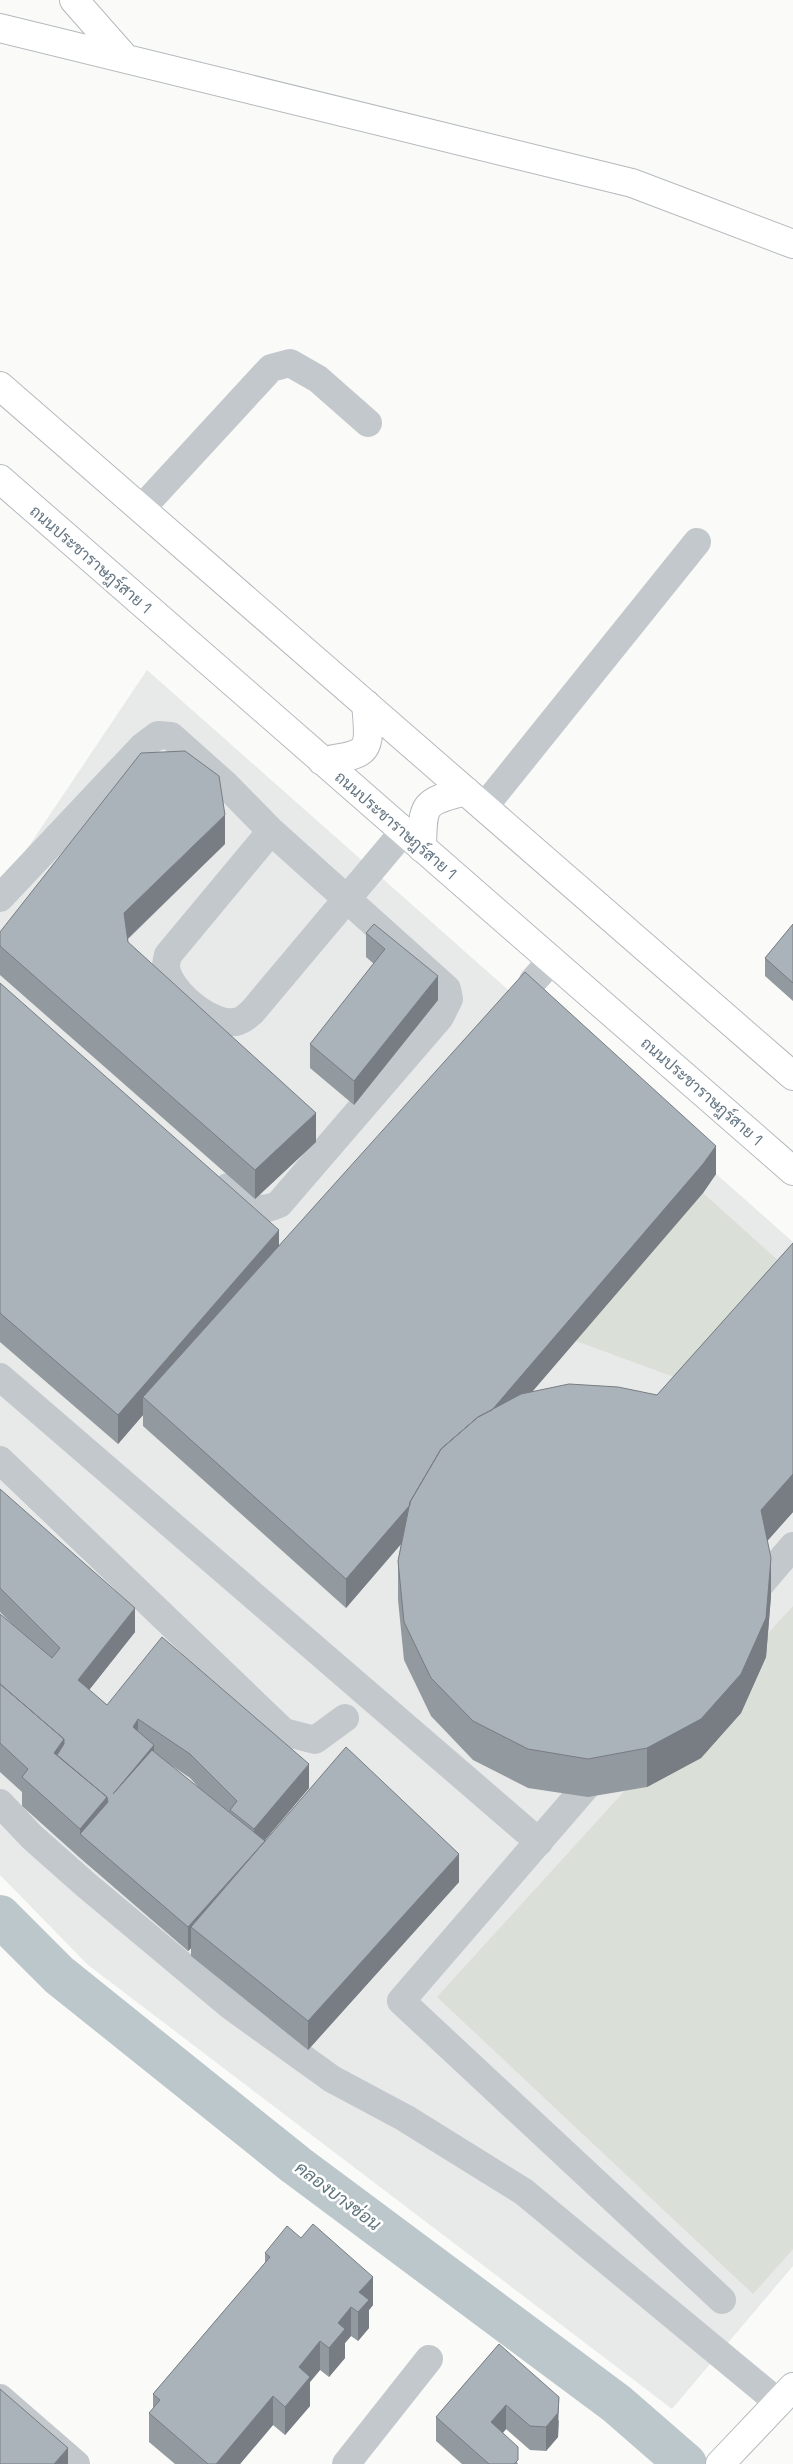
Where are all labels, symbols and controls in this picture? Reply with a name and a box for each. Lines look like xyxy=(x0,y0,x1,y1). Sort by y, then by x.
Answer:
street label: ถนนประชาราษฎร์สาย 1 xyxy=(25,499,157,618)
street label: ถนนประชาราษฎร์สาย 1 xyxy=(330,765,462,884)
street label: ถนนประชาราษฎร์สาย 1 xyxy=(636,1031,768,1150)
water label: คลองบางซ่อน xyxy=(291,2156,386,2236)

